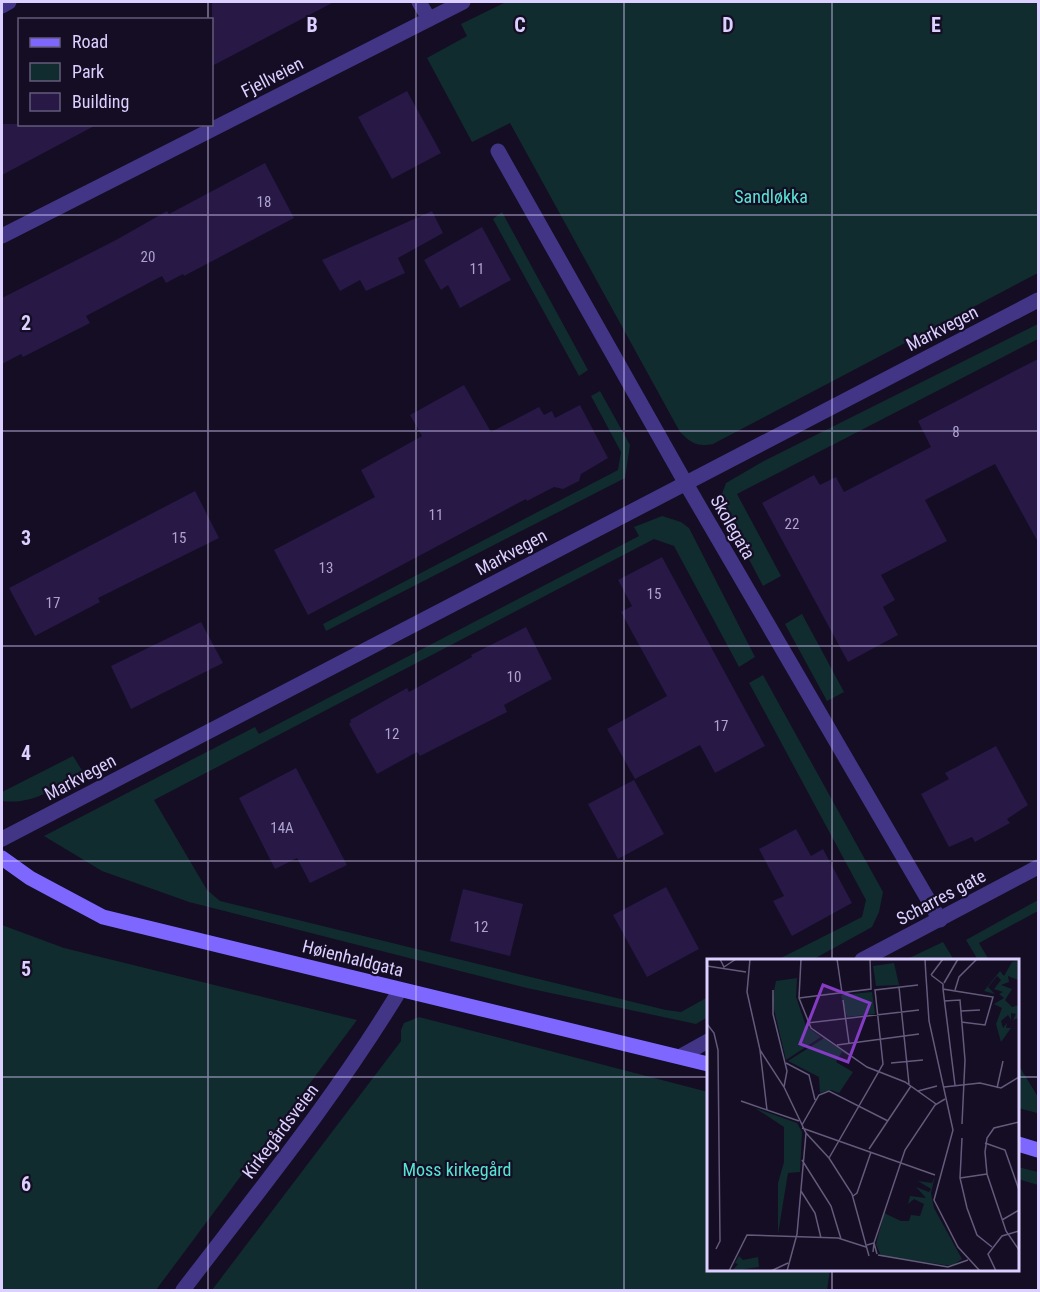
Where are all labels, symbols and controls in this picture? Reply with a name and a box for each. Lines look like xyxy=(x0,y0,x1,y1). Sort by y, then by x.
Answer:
text: B xyxy=(306,13,318,37)
text: C xyxy=(514,13,526,37)
text: D xyxy=(722,13,734,37)
text: E xyxy=(931,13,941,37)
legend xyxy=(18,18,213,126)
text: Road xyxy=(72,31,108,52)
street label: Fjellveien xyxy=(238,53,306,101)
text: Park xyxy=(72,61,104,82)
text: Building xyxy=(72,91,129,112)
park label: Sandløkka xyxy=(734,186,808,207)
house number: 18 xyxy=(257,193,271,211)
house number: 20 xyxy=(141,248,155,266)
house number: 11 xyxy=(470,260,484,278)
street label: Markvegen xyxy=(903,301,981,355)
text: 2 xyxy=(21,311,31,335)
house number: 8 xyxy=(952,423,960,441)
street label: Skolegata xyxy=(706,491,760,563)
house number: 11 xyxy=(429,506,443,524)
house number: 22 xyxy=(785,515,799,533)
street label: Markvegen xyxy=(472,524,550,580)
text: 3 xyxy=(21,526,31,550)
house number: 15 xyxy=(172,529,186,547)
house number: 13 xyxy=(319,559,333,577)
house number: 15 xyxy=(647,585,661,603)
house number: 17 xyxy=(46,594,60,612)
house number: 10 xyxy=(507,668,521,686)
house number: 17 xyxy=(714,717,728,735)
house number: 12 xyxy=(385,725,399,743)
text: 4 xyxy=(21,741,31,765)
street label: Markvegen xyxy=(41,749,119,805)
house number: 14A xyxy=(270,819,294,837)
street label: Scharres gate xyxy=(893,865,989,929)
house number: 12 xyxy=(474,918,488,936)
street label: Høienhaldgata xyxy=(300,935,406,981)
text: 5 xyxy=(21,957,31,981)
inset map xyxy=(707,959,1019,1271)
street label: Kirkegårdsveien xyxy=(238,1080,322,1182)
park label: Moss kirkegård xyxy=(402,1159,512,1180)
text: 6 xyxy=(21,1172,31,1196)

